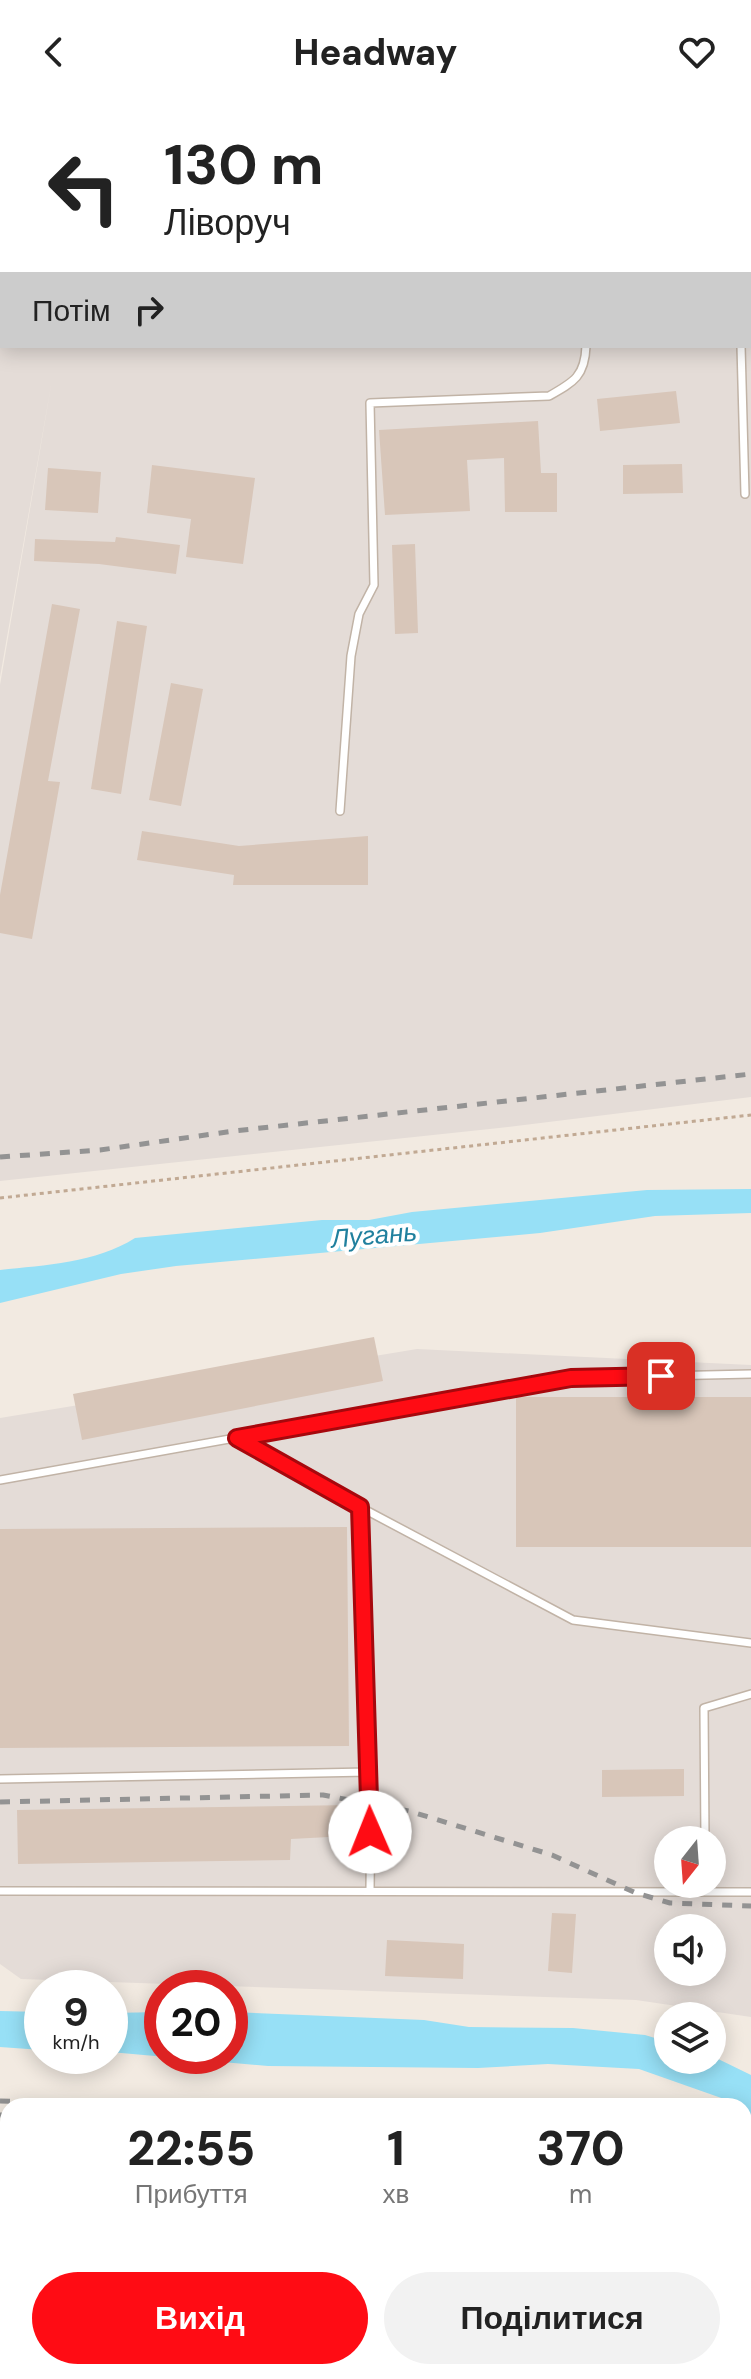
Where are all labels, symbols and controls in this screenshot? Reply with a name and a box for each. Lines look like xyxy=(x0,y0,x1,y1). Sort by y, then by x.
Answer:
text: Headway xyxy=(294,29,457,76)
icon: back xyxy=(32,30,76,74)
icon: heart xyxy=(675,30,719,74)
text: 130 m xyxy=(164,128,323,201)
icon: left xyxy=(32,136,136,240)
text: Ліворуч xyxy=(164,199,291,246)
icon: right xyxy=(127,288,171,332)
text: Потім xyxy=(32,291,111,330)
water label: Лугань xyxy=(328,1214,418,1256)
pin xyxy=(627,1342,695,1410)
icon: arrive xyxy=(639,1354,683,1398)
position arrow xyxy=(328,1790,412,1874)
north arrow xyxy=(654,1826,726,1898)
map controls xyxy=(654,1826,726,2074)
button: sound xyxy=(654,1914,726,1986)
speed limit sign: 20 xyxy=(144,1970,248,2074)
text: 9 xyxy=(63,1986,89,2038)
button: layers xyxy=(654,2002,726,2074)
text: km/h xyxy=(52,2029,100,2055)
text: 22:55 xyxy=(127,2117,255,2180)
text: 1 xyxy=(387,2117,405,2180)
text: 370 xyxy=(537,2117,625,2180)
text: Прибуття xyxy=(135,2177,248,2211)
text: хв xyxy=(382,2177,409,2211)
text: m xyxy=(569,2177,592,2211)
button: Вихід xyxy=(32,2272,368,2364)
button: Поділитися xyxy=(384,2272,720,2364)

